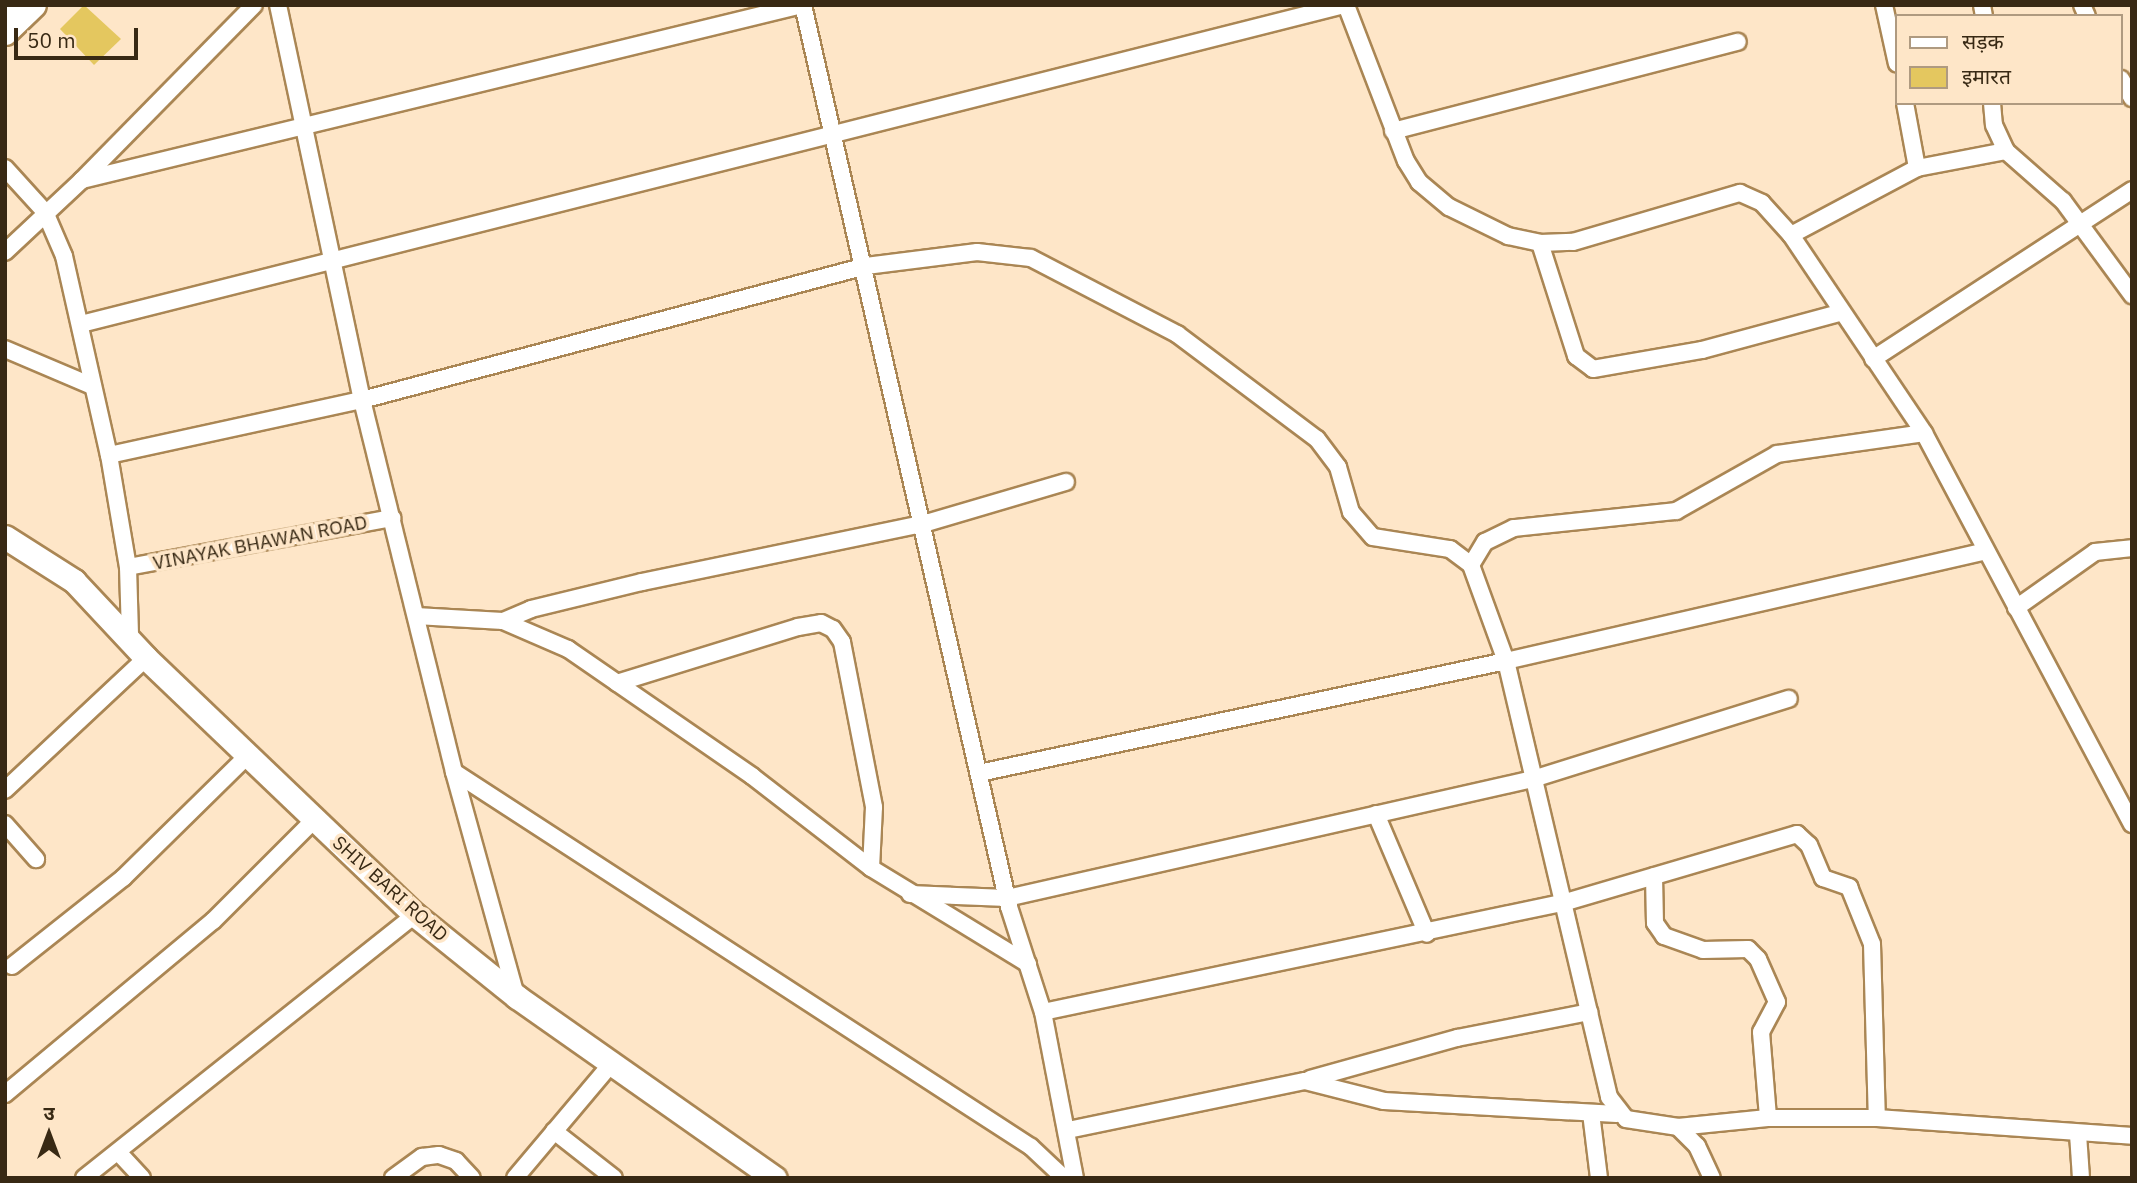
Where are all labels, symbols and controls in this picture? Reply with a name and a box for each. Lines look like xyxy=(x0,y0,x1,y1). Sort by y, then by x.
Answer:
scale bar xyxy=(18,14,142,58)
legend xyxy=(1896,14,2123,105)
text: 50 m xyxy=(27,26,76,54)
text: सड़क xyxy=(1962,27,2004,55)
text: इमारत xyxy=(1962,62,2011,90)
street label: VINAYAK BHAWAN ROAD xyxy=(151,511,369,575)
street label: SHIV BARI ROAD xyxy=(328,831,452,947)
north arrow xyxy=(14,1099,84,1169)
text: उ xyxy=(43,1101,55,1125)

